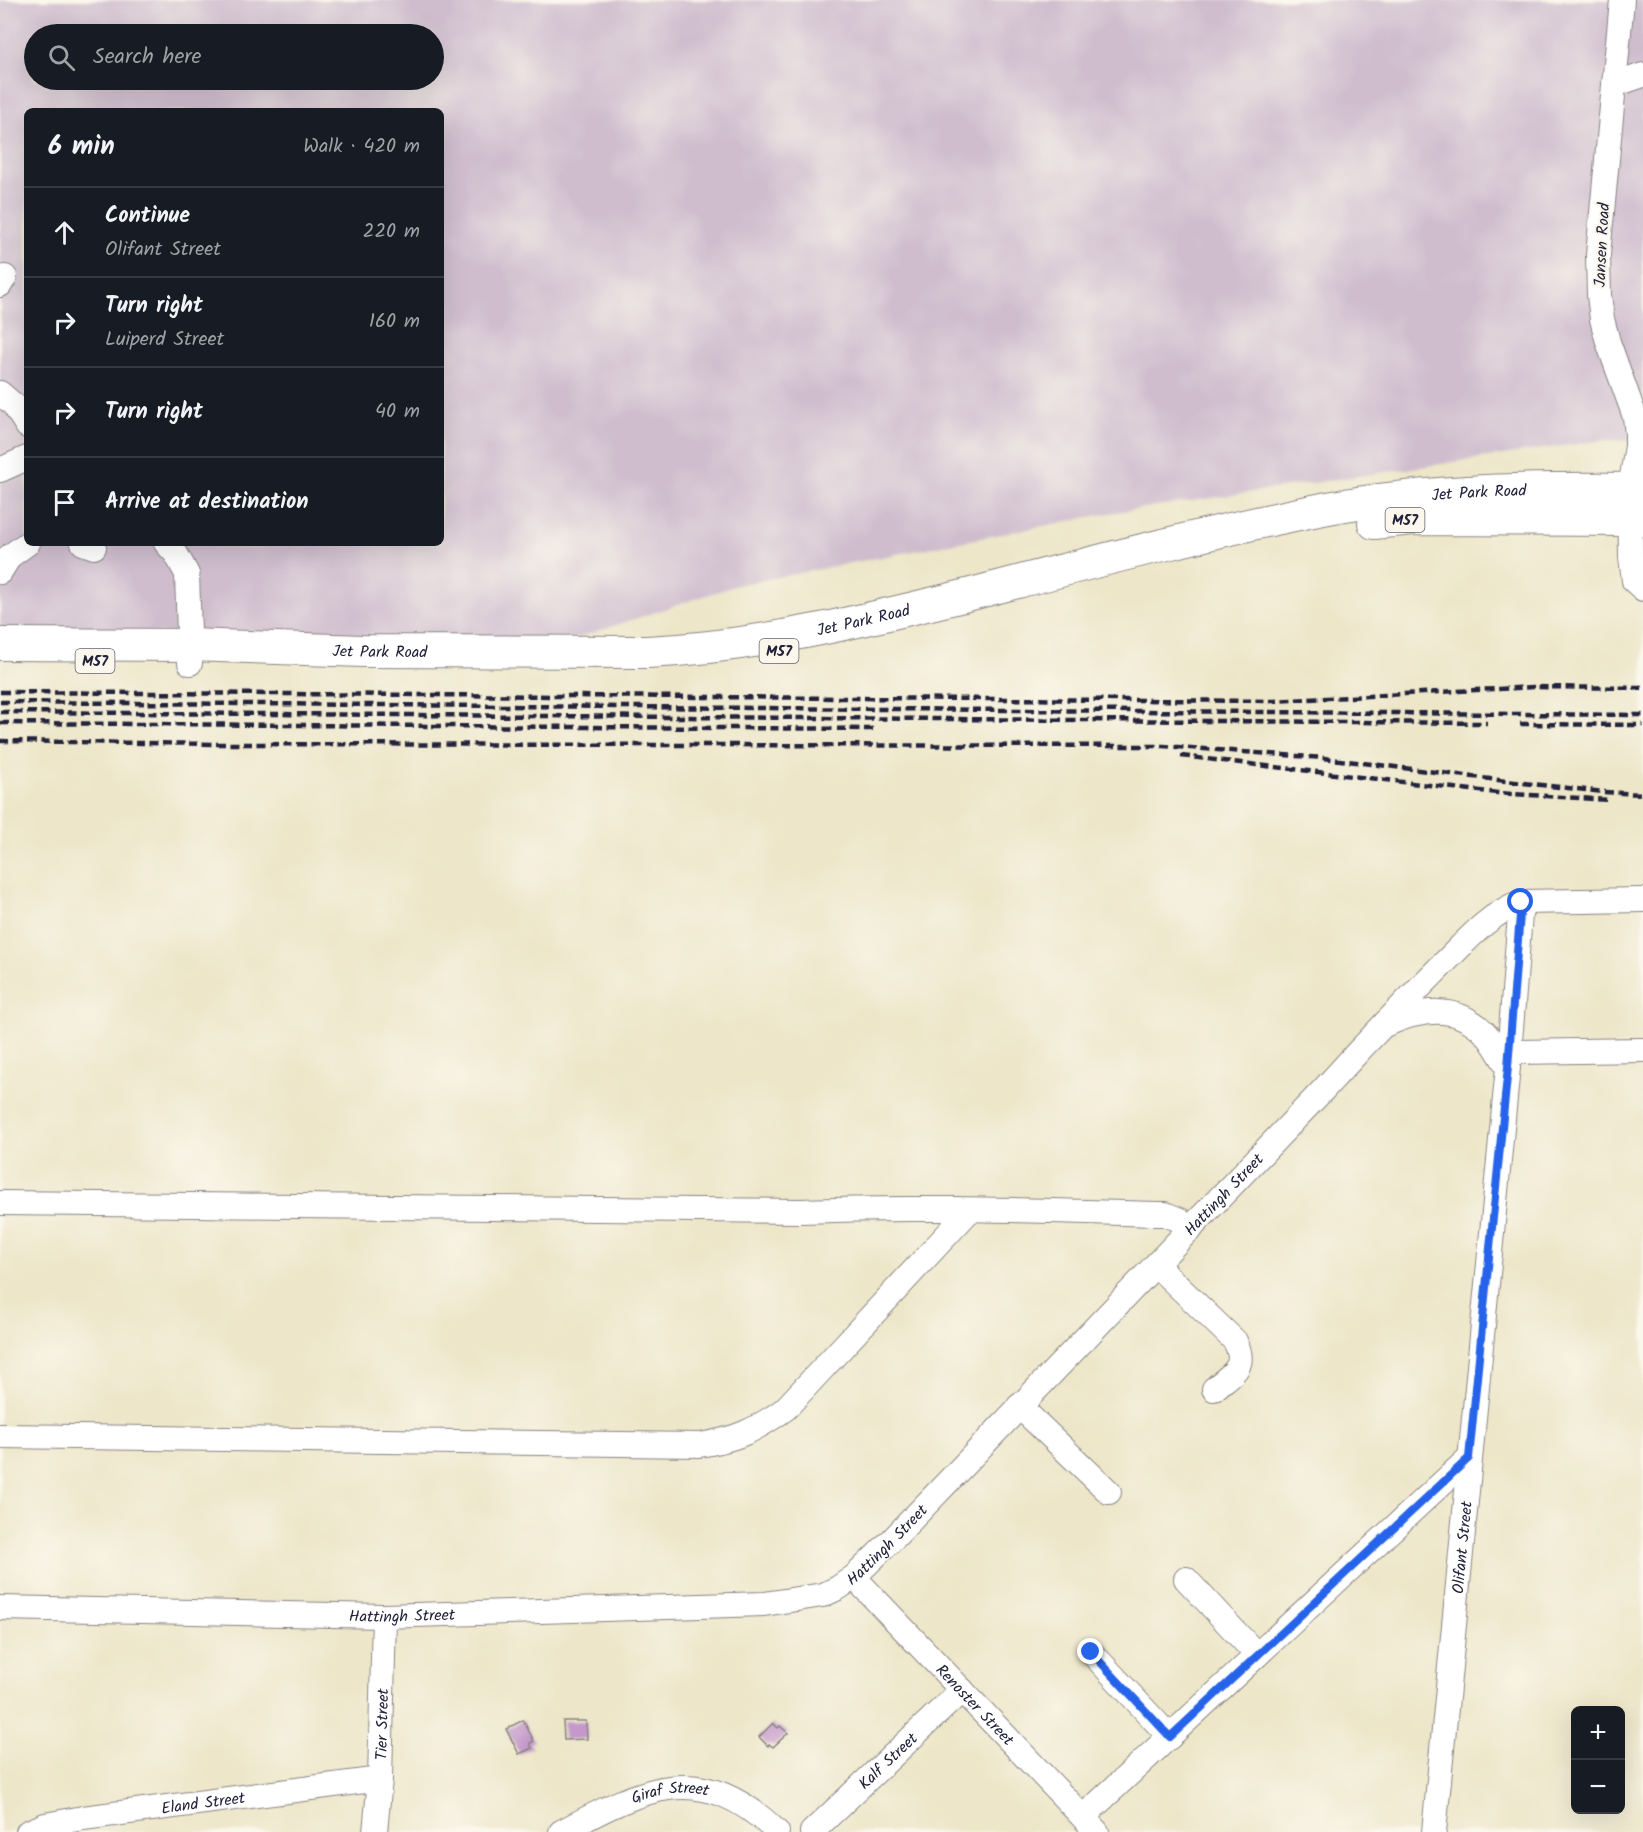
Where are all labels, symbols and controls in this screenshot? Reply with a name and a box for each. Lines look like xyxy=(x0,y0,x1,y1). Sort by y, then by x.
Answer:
search box xyxy=(24,24,444,90)
text: Search here xyxy=(93,40,201,75)
icon: search xyxy=(45,41,78,74)
text: 6 min xyxy=(48,126,115,168)
text: Walk · 420 m xyxy=(303,131,420,163)
text: Continue xyxy=(105,199,190,234)
street label: Jansen Road xyxy=(1588,201,1617,288)
icon: ahead xyxy=(48,216,81,249)
text: 220 m xyxy=(363,216,420,248)
text: Olifant Street xyxy=(105,234,221,266)
text: Turn right xyxy=(105,289,203,324)
icon: right xyxy=(48,306,81,339)
text: 160 m xyxy=(369,306,420,338)
text: Luiperd Street xyxy=(105,324,224,356)
text: Turn right xyxy=(105,395,203,430)
icon: right xyxy=(48,396,81,429)
text: 40 m xyxy=(375,396,420,428)
street label: Jet Park Road xyxy=(1431,479,1528,508)
text: Arrive at destination xyxy=(105,485,308,520)
icon: arrive xyxy=(48,486,81,519)
road number: M57 xyxy=(1386,508,1424,532)
street label: Jet Park Road xyxy=(815,598,914,643)
street label: Jet Park Road xyxy=(332,639,428,665)
road number: M57 xyxy=(760,639,798,663)
road number: M57 xyxy=(76,649,115,673)
route start xyxy=(1507,888,1533,914)
street label: Hattingh Street xyxy=(1179,1147,1271,1242)
street label: Hattingh Street xyxy=(842,1499,935,1593)
street label: Olifant Street xyxy=(1446,1499,1480,1595)
street label: Hattingh Street xyxy=(349,1603,456,1630)
route end xyxy=(1077,1638,1103,1664)
street label: Renoster Street xyxy=(929,1659,1020,1753)
street label: Tier Street xyxy=(369,1687,396,1761)
map controls xyxy=(1571,1706,1625,1814)
button: + xyxy=(1571,1706,1625,1760)
street label: Kalf Street xyxy=(853,1727,925,1796)
button: − xyxy=(1571,1760,1625,1814)
street label: Giraf Street xyxy=(628,1776,712,1811)
street label: Eland Street xyxy=(160,1786,247,1822)

